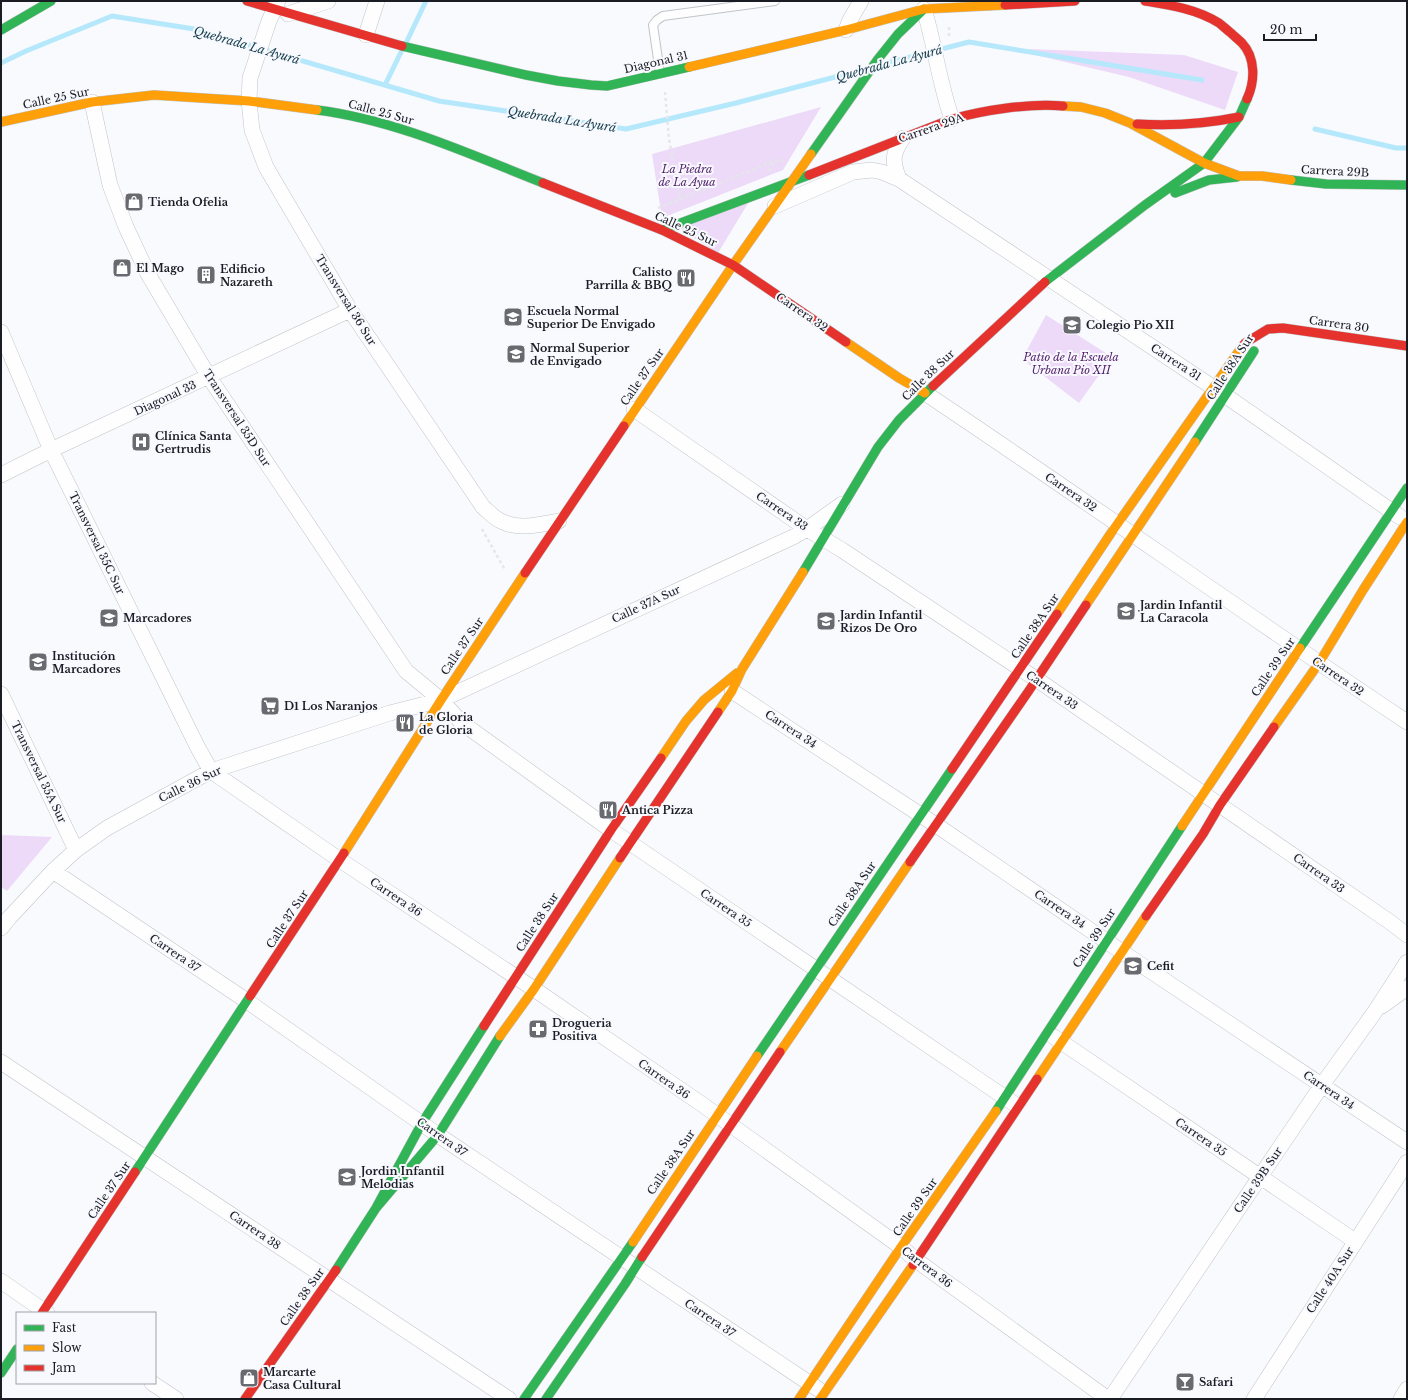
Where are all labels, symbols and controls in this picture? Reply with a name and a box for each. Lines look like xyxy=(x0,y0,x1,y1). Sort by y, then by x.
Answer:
scale bar xyxy=(1264,16,1316,42)
text: 20 m xyxy=(1270,22,1302,37)
water label: Quebrada La Ayurá xyxy=(192,23,302,67)
water label: Quebrada La Ayurá xyxy=(834,42,944,84)
street label: Diagonal 31 xyxy=(623,48,690,76)
street label: Calle 25 Sur xyxy=(22,84,91,112)
street label: Calle 25 Sur xyxy=(347,97,416,128)
water label: Quebrada La Ayurá xyxy=(507,103,617,135)
street label: Carrera 29A xyxy=(897,110,966,146)
park label: La Piedra de La Ayua xyxy=(659,162,715,189)
street label: Carrera 29B xyxy=(1301,162,1369,180)
shop icon: Tienda Ofelia xyxy=(123,191,145,213)
place label: Tienda Ofelia xyxy=(148,195,229,209)
street label: Calle 25 Sur xyxy=(652,208,720,250)
street label: Transversal 36 Sur xyxy=(312,252,380,349)
shop icon: El Mago xyxy=(111,257,133,279)
place label: El Mago xyxy=(136,261,184,275)
place label: Edificio Nazareth xyxy=(220,262,273,289)
building icon: Edificio Nazareth xyxy=(195,264,217,286)
place label: Calisto Parrilla & BBQ xyxy=(585,265,673,292)
restaurant icon: Calisto Parrilla & BBQ xyxy=(675,267,697,289)
street label: Carrera 32 xyxy=(773,290,831,335)
place label: Escuela Normal Superior De Envigado xyxy=(527,304,655,331)
school or university icon: Escuela Normal Superior De Envigado xyxy=(502,306,524,328)
street label: Carrera 30 xyxy=(1308,313,1370,335)
school or university icon: Colegio Pio XII xyxy=(1061,314,1083,336)
place label: Colegio Pio XII xyxy=(1086,318,1174,332)
street label: Calle 38A Sur xyxy=(1203,331,1257,403)
street label: Carrera 31 xyxy=(1148,340,1204,384)
place label: Normal Superior de Envigado xyxy=(530,341,630,368)
school or university icon: Normal Superior de Envigado xyxy=(505,343,527,365)
street label: Calle 37 Sur xyxy=(617,345,667,408)
street label: Calle 38 Sur xyxy=(899,346,958,404)
park label: Patio de la Escuela Urbana Pio XII xyxy=(1022,350,1119,377)
street label: Transversal 35D Sur xyxy=(200,367,274,470)
street label: Diagonal 33 xyxy=(132,377,199,419)
place label: Clínica Santa Gertrudis xyxy=(155,429,232,456)
hospital icon: Clínica Santa Gertrudis xyxy=(130,431,152,453)
street label: Carrera 32 xyxy=(1042,470,1100,515)
street label: Transversal 35C Sur xyxy=(66,489,128,597)
street label: Carrera 33 xyxy=(753,489,811,534)
street label: Calle 37A Sur xyxy=(609,582,683,626)
street label: Calle 38A Sur xyxy=(1008,590,1062,661)
place label: Jardin Infantil La Caracola xyxy=(1138,598,1223,625)
school or university icon: Jardin Infantil La Caracola xyxy=(1115,600,1137,622)
school or university icon: Marcadores xyxy=(98,607,120,629)
place label: Jardin Infantil Rizos De Oro xyxy=(838,608,923,635)
school or university icon: Jardin Infantil Rizos De Oro xyxy=(815,610,837,632)
place label: Marcadores xyxy=(123,611,192,625)
street label: Calle 37 Sur xyxy=(438,614,487,678)
street label: Calle 39 Sur xyxy=(1248,634,1298,699)
place label: Institución Marcadores xyxy=(52,649,121,676)
school or university icon: Institución Marcadores xyxy=(27,651,49,673)
street label: Carrera 32 xyxy=(1309,654,1367,699)
street label: Carrera 33 xyxy=(1023,668,1081,713)
supermarket icon: D1 Los Naranjos xyxy=(259,695,281,717)
place label: D1 Los Naranjos xyxy=(284,699,378,713)
street label: Carrera 34 xyxy=(762,707,820,751)
place label: La Gloria de Gloria xyxy=(419,710,474,737)
restaurant icon: La Gloria de Gloria xyxy=(394,712,416,734)
street label: Transversal 35A Sur xyxy=(8,719,70,826)
street label: Calle 36 Sur xyxy=(156,762,224,805)
restaurant icon: Antica Pizza xyxy=(597,799,619,821)
place label: Antica Pizza xyxy=(621,803,694,817)
street label: Carrera 33 xyxy=(1291,850,1348,896)
street label: Calle 38A Sur xyxy=(825,858,879,929)
street label: Carrera 36 xyxy=(367,874,425,920)
street label: Carrera 35 xyxy=(698,886,754,930)
street label: Calle 37 Sur xyxy=(263,887,311,951)
street label: Carrera 34 xyxy=(1032,887,1088,931)
street label: Calle 38 Sur xyxy=(513,889,562,954)
street label: Calle 39 Sur xyxy=(1070,905,1119,970)
street label: Carrera 37 xyxy=(147,931,203,975)
school or university icon: Cefit xyxy=(1122,955,1144,977)
place label: Cefit xyxy=(1147,959,1175,973)
place label: Drogueria Positiva xyxy=(552,1016,612,1043)
pharmacy icon: Drogueria Positiva xyxy=(527,1018,549,1040)
street label: Carrera 36 xyxy=(635,1056,693,1102)
street label: Carrera 34 xyxy=(1301,1068,1357,1112)
street label: Carrera 37 xyxy=(414,1115,470,1160)
street label: Carrera 35 xyxy=(1173,1115,1229,1159)
street label: Calle 38A Sur xyxy=(644,1126,698,1197)
street label: Calle 39B Sur xyxy=(1231,1144,1286,1216)
street label: Calle 37 Sur xyxy=(85,1158,134,1222)
place label: Jordin Infantil Melodias xyxy=(359,1164,445,1191)
school or university icon: Jordin Infantil Melodias xyxy=(336,1166,358,1188)
street label: Calle 39 Sur xyxy=(890,1174,941,1239)
street label: Carrera 38 xyxy=(226,1208,284,1252)
street label: Carrera 36 xyxy=(899,1243,955,1291)
street label: Calle 40A Sur xyxy=(1303,1243,1357,1316)
street label: Calle 38 Sur xyxy=(277,1265,328,1329)
street label: Carrera 37 xyxy=(682,1296,738,1340)
legend xyxy=(16,1312,156,1384)
text: Fast xyxy=(52,1320,77,1335)
text: Slow xyxy=(52,1340,82,1355)
text: Jam xyxy=(50,1360,76,1375)
place label: Marcarte Casa Cultural xyxy=(263,1365,341,1392)
shop icon: Marcarte Casa Cultural xyxy=(238,1367,260,1389)
bar icon: Safari xyxy=(1174,1371,1196,1393)
place label: Safari xyxy=(1199,1375,1233,1389)

